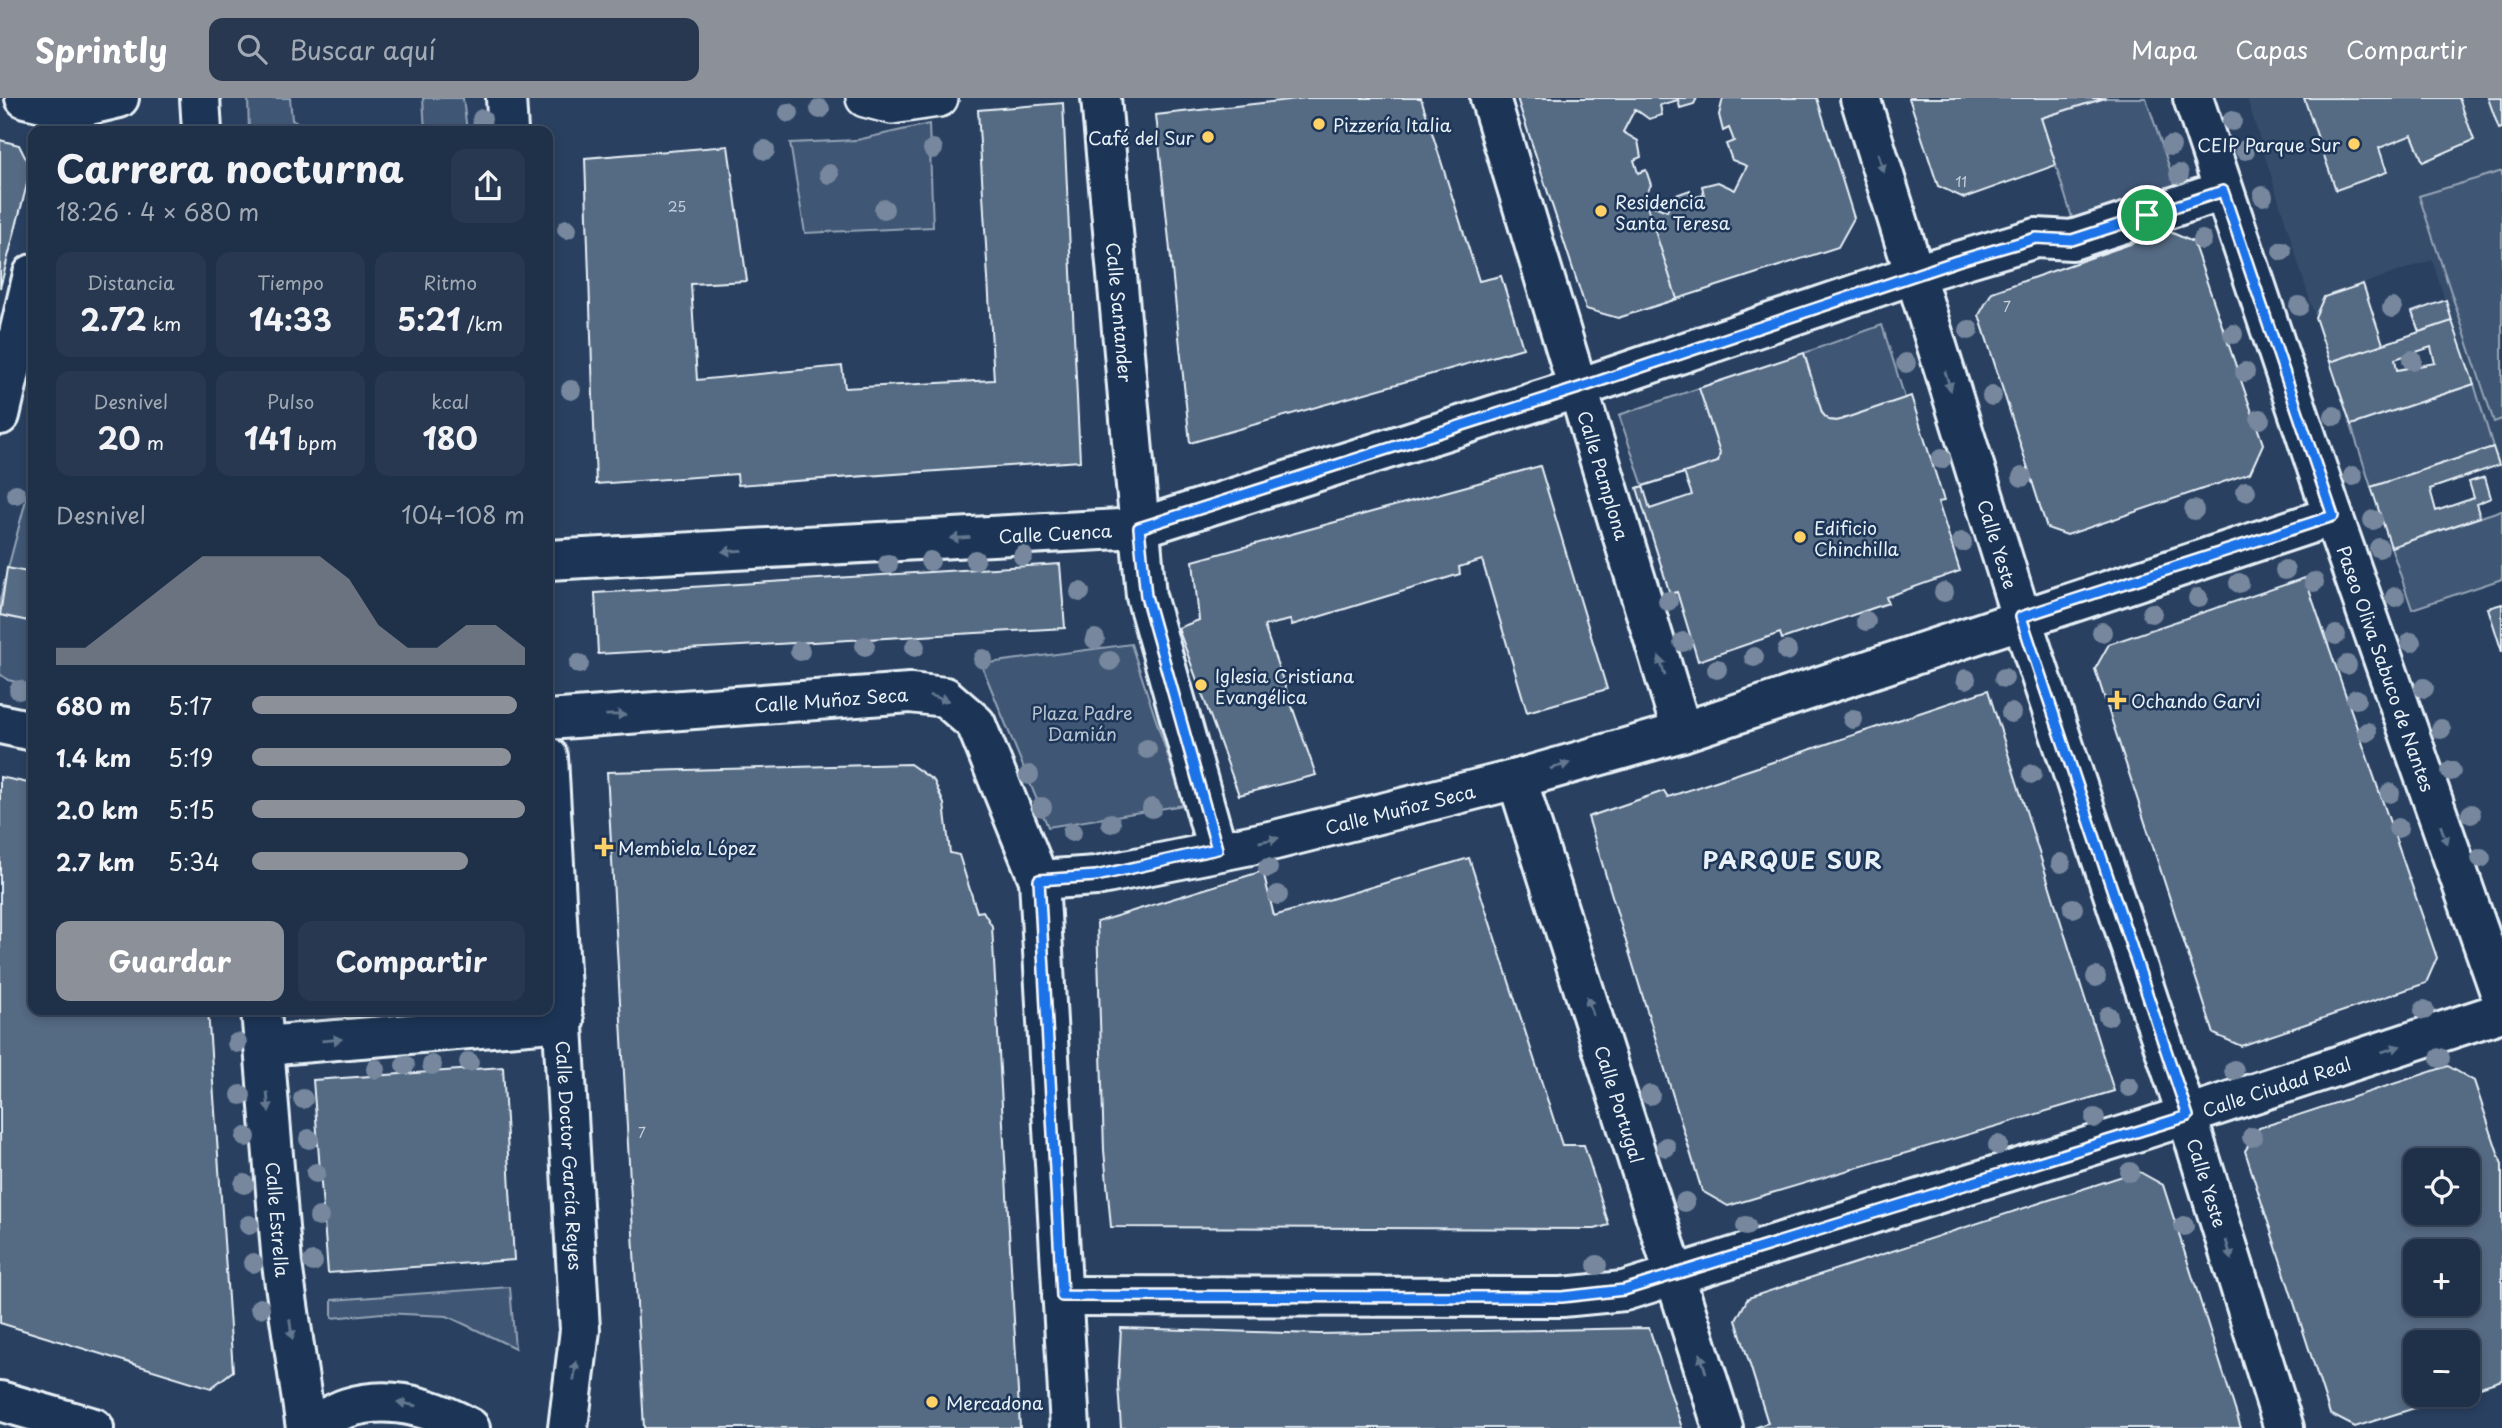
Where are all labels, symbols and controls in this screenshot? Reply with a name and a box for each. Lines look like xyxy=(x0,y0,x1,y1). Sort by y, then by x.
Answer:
search box xyxy=(209,18,699,81)
text: Sprintly xyxy=(35,24,167,74)
icon: search xyxy=(233,30,271,68)
text: Buscar aquí xyxy=(289,30,436,69)
text: Mapa xyxy=(2131,31,2197,67)
text: Capas xyxy=(2235,31,2308,67)
text: Compartir xyxy=(2346,31,2467,67)
place label: Pizzería Italia xyxy=(1333,111,1452,138)
marker: Pizzería Italia xyxy=(1311,116,1327,132)
place label: Café del Sur xyxy=(1088,124,1195,151)
marker: Café del Sur xyxy=(1200,129,1216,145)
place label: CEIP Parque Sur xyxy=(2197,131,2341,158)
marker: CEIP Parque Sur xyxy=(2346,136,2362,152)
text: Carrera nocturna xyxy=(56,139,404,196)
button: share xyxy=(451,149,525,223)
one-way arrow xyxy=(1876,153,1886,174)
house number: 11 xyxy=(1955,171,1967,192)
pin xyxy=(2117,185,2177,245)
place label: Residencia Santa Teresa xyxy=(1615,188,1731,236)
text: 18:26 · 4 × 680 m xyxy=(56,194,259,229)
house number: 25 xyxy=(668,196,686,217)
icon: arrive xyxy=(2128,196,2166,234)
marker: Residencia Santa Teresa xyxy=(1593,203,1609,219)
street label: Calle Santander xyxy=(1101,241,1140,384)
text: Distancia xyxy=(87,268,175,296)
text: Tiempo xyxy=(257,268,324,296)
text: Ritmo xyxy=(423,268,477,296)
text: 2.72 xyxy=(80,296,147,341)
text: 14:33 xyxy=(249,296,332,341)
text: 5:21 xyxy=(397,296,461,341)
house number: 7 xyxy=(2003,296,2011,317)
text: km xyxy=(147,309,181,337)
text: /km xyxy=(461,309,503,337)
one-way arrow xyxy=(1943,370,1953,391)
text: Desnivel xyxy=(94,387,168,415)
text: Pulso xyxy=(267,387,314,415)
text: kcal xyxy=(431,387,469,415)
street label: Calle Pamplona xyxy=(1572,407,1637,544)
text: 20 xyxy=(98,415,141,460)
text: 141 xyxy=(244,415,291,460)
text: 180 xyxy=(422,415,478,460)
text: m xyxy=(141,428,164,456)
text: bpm xyxy=(291,428,337,456)
street label: Calle Yeste xyxy=(1972,496,2025,592)
text: Desnivel xyxy=(56,497,146,532)
text: 104–108 m xyxy=(401,497,525,532)
place label: Edificio Chinchilla xyxy=(1814,514,1900,562)
street label: Calle Cuenca xyxy=(998,516,1113,549)
marker: Edificio Chinchilla xyxy=(1792,529,1808,545)
one-way arrow xyxy=(948,533,970,544)
street label: Paseo Oliva Sabuco de Nantes xyxy=(2331,541,2442,795)
one-way arrow xyxy=(721,545,743,556)
one-way arrow xyxy=(1657,656,1667,677)
place label: Iglesia Cristiana Evangélica xyxy=(1215,662,1355,710)
marker: Iglesia Cristiana Evangélica xyxy=(1193,677,1209,693)
street label: Calle Muñoz Seca xyxy=(754,680,910,718)
place label: Ochando Garvi xyxy=(2131,687,2260,714)
text: 680 m xyxy=(56,688,131,723)
text: 5:17 xyxy=(168,688,212,723)
marker: Ochando Garvi xyxy=(2109,692,2125,708)
one-way arrow xyxy=(929,694,950,704)
park label: Plaza Padre Damián xyxy=(1032,699,1132,747)
one-way arrow xyxy=(605,709,627,721)
text: 1.4 km xyxy=(56,740,131,775)
text: 5:19 xyxy=(168,740,213,775)
one-way arrow xyxy=(1550,761,1571,771)
street label: Calle Muñoz Seca xyxy=(1322,776,1478,840)
text: 2.0 km xyxy=(56,792,138,827)
text: 5:15 xyxy=(168,792,214,827)
one-way arrow xyxy=(2439,825,2450,846)
place label: Membiela López xyxy=(618,834,757,861)
one-way arrow xyxy=(1258,835,1280,846)
marker: Membiela López xyxy=(596,839,612,855)
district label: PARQUE SUR xyxy=(1702,841,1884,877)
text: 2.7 km xyxy=(56,844,135,879)
text: 5:34 xyxy=(168,844,220,879)
button: Guardar xyxy=(56,921,284,1001)
button: Compartir xyxy=(298,921,525,1001)
one-way arrow xyxy=(1584,995,1595,1016)
one-way arrow xyxy=(321,1034,343,1045)
street label: Calle Doctor García Reyes xyxy=(550,1040,590,1271)
street label: Calle Portugal xyxy=(1589,1042,1652,1166)
one-way arrow xyxy=(2381,1043,2402,1053)
street label: Calle Ciudad Real xyxy=(2198,1049,2354,1123)
one-way arrow xyxy=(263,1091,274,1113)
house number: 7 xyxy=(638,1122,646,1143)
street label: Calle Yeste xyxy=(2181,1135,2234,1231)
map controls xyxy=(2403,1148,2480,1407)
button: locate xyxy=(2403,1148,2480,1225)
street label: Calle Estrella xyxy=(260,1161,297,1279)
one-way arrow xyxy=(2224,1239,2234,1260)
button: + xyxy=(2403,1239,2480,1316)
one-way arrow xyxy=(285,1318,296,1340)
button: − xyxy=(2403,1330,2480,1407)
one-way arrow xyxy=(1698,1352,1708,1373)
one-way arrow xyxy=(570,1360,581,1382)
place label: Mercadona xyxy=(946,1389,1044,1416)
marker: Mercadona xyxy=(924,1394,940,1410)
one-way arrow xyxy=(396,1398,418,1409)

